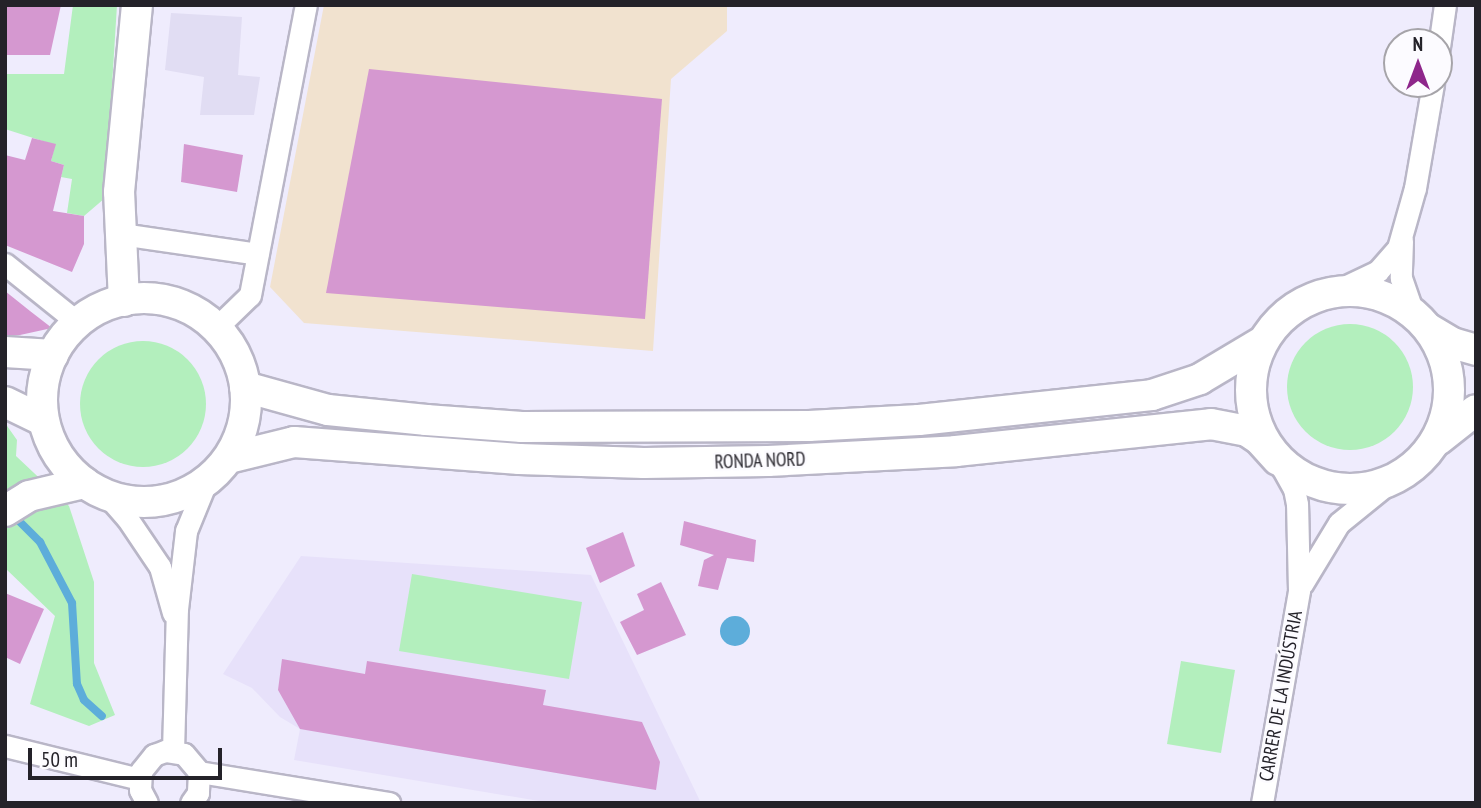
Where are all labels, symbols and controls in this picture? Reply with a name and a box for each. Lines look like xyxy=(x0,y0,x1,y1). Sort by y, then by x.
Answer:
north arrow xyxy=(1383,28,1453,98)
text: N xyxy=(1413,32,1423,56)
street label: RONDA NORD xyxy=(714,448,806,474)
street label: CARRER DE LA INDÚSTRIA xyxy=(1255,609,1307,783)
scale bar xyxy=(32,734,226,778)
text: 50 m xyxy=(41,746,78,773)

